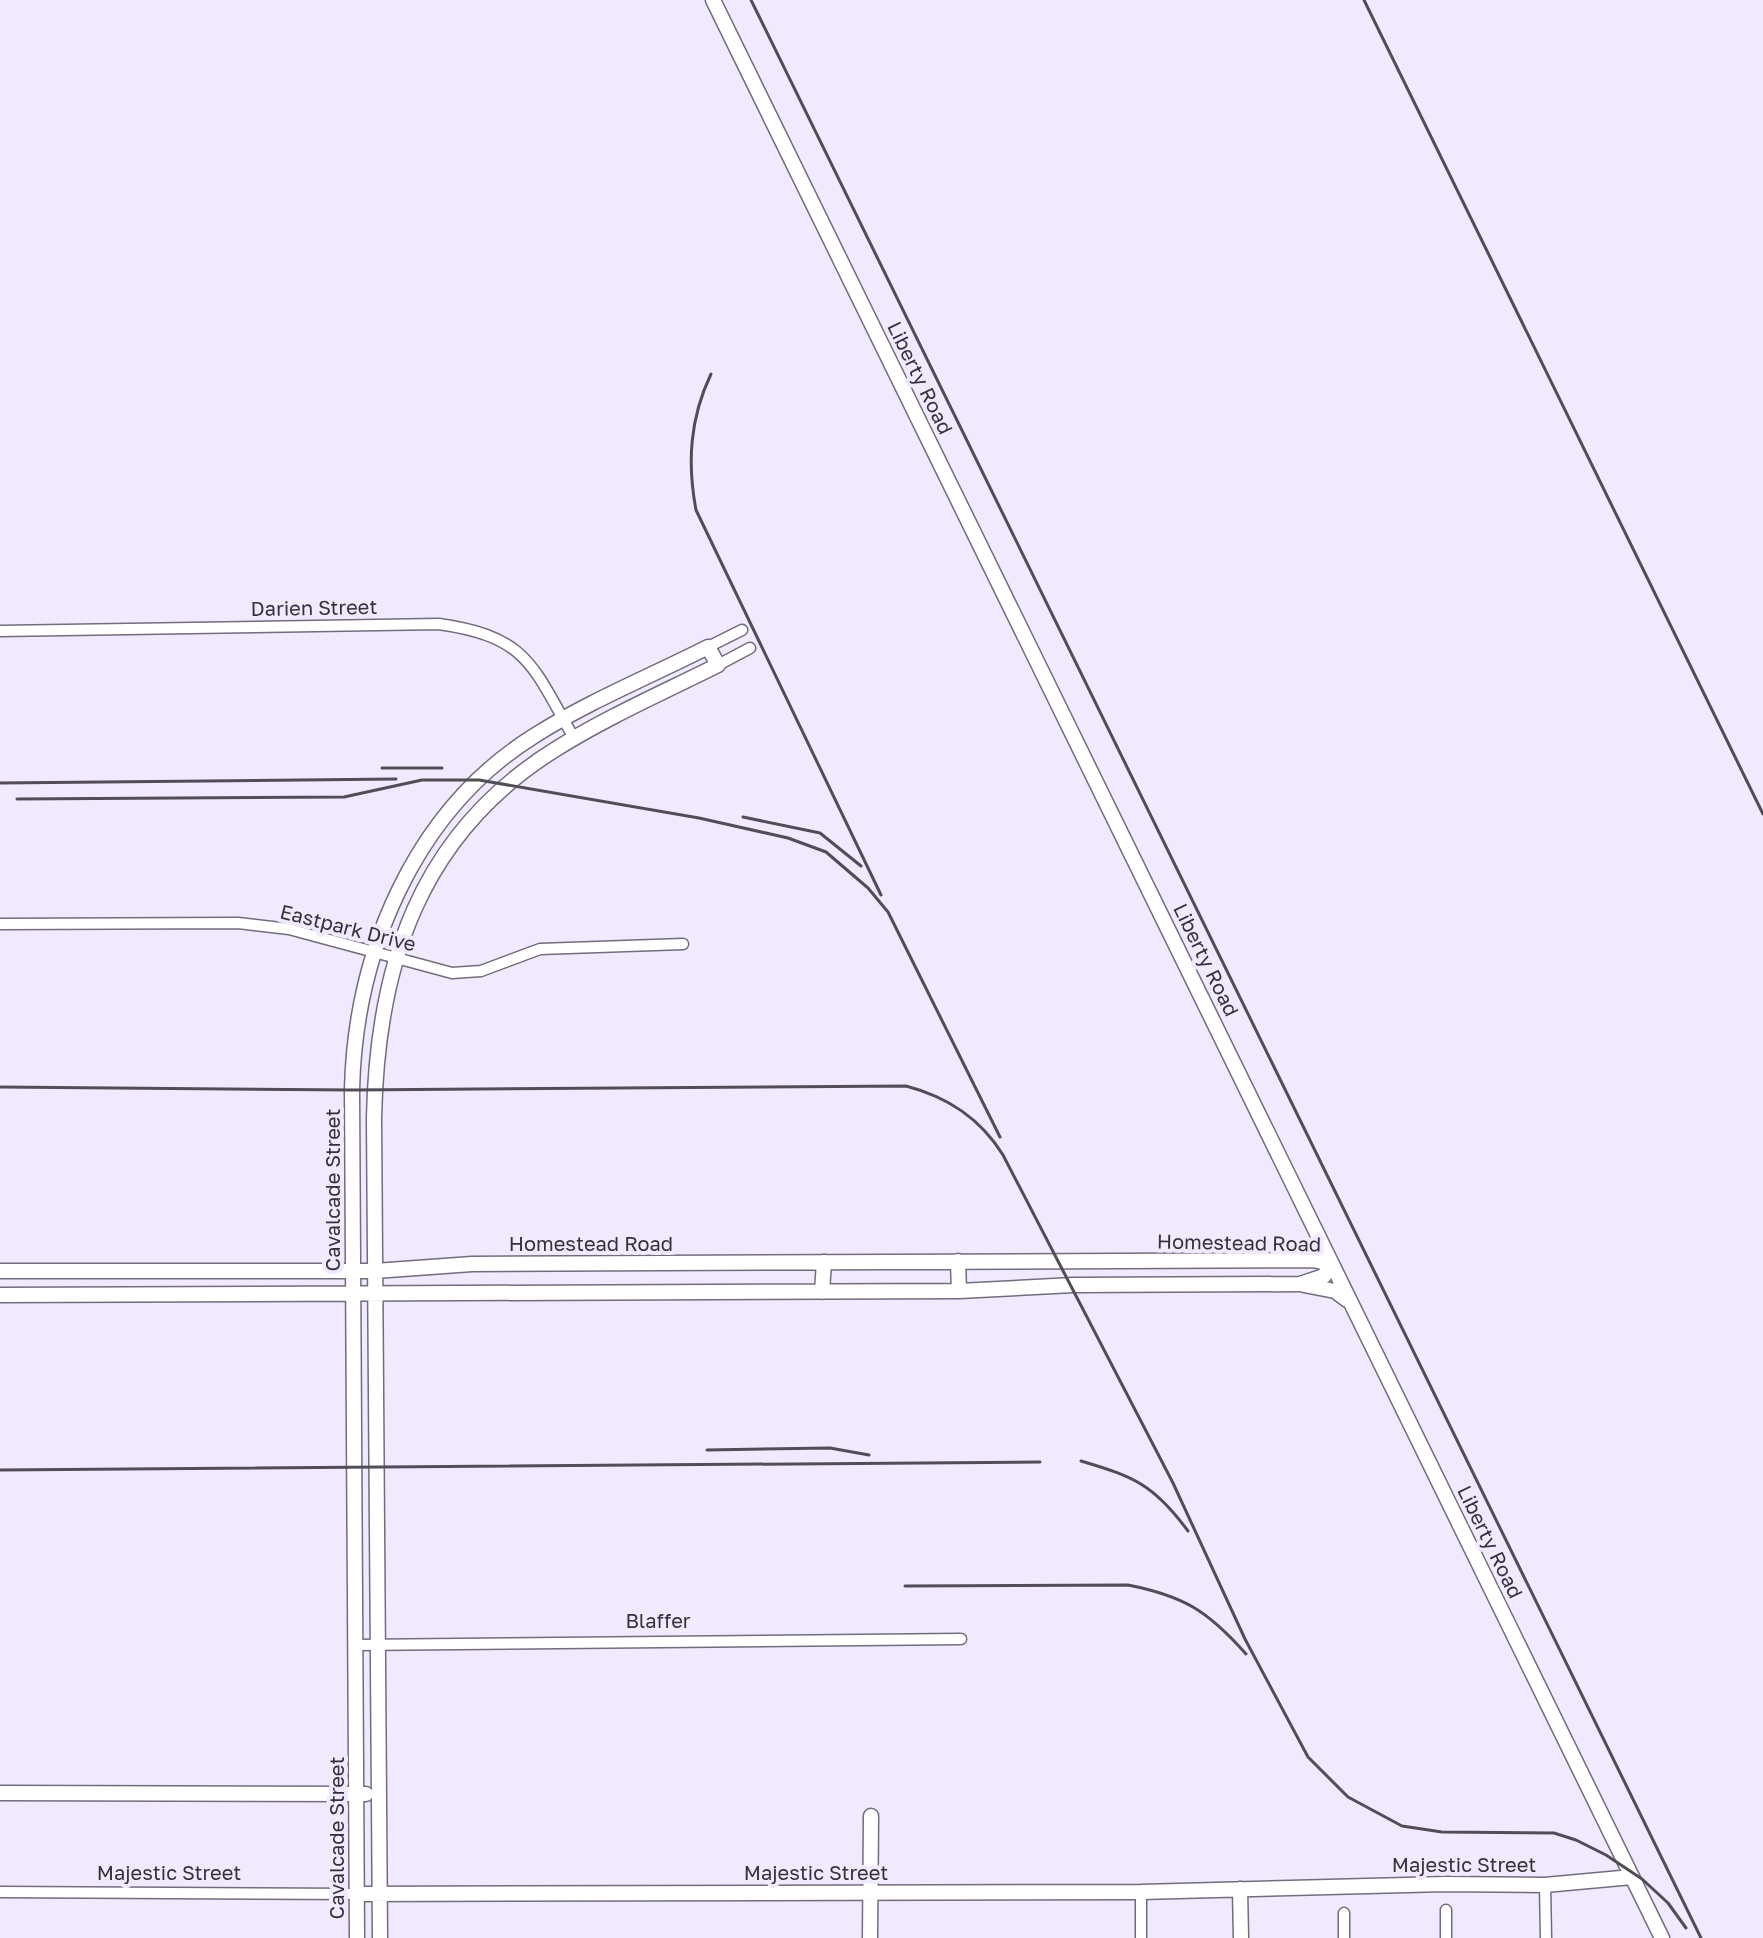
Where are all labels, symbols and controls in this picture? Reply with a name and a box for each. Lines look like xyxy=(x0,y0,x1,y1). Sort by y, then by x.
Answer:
street label: Liberty Road xyxy=(883,317,959,438)
street label: Darien Street xyxy=(251,594,377,620)
street label: Eastpark Drive xyxy=(278,899,419,956)
street label: Liberty Road xyxy=(1169,899,1245,1020)
street label: Cavalcade Street xyxy=(320,1109,344,1271)
street label: Homestead Road xyxy=(1157,1229,1321,1255)
street label: Homestead Road xyxy=(509,1231,673,1255)
street label: Liberty Road xyxy=(1453,1481,1529,1602)
street label: Blaffer xyxy=(625,1608,691,1632)
street label: Cavalcade Street xyxy=(324,1757,348,1919)
street label: Majestic Street xyxy=(1392,1852,1536,1876)
street label: Majestic Street xyxy=(97,1860,241,1884)
street label: Majestic Street xyxy=(744,1860,888,1884)

